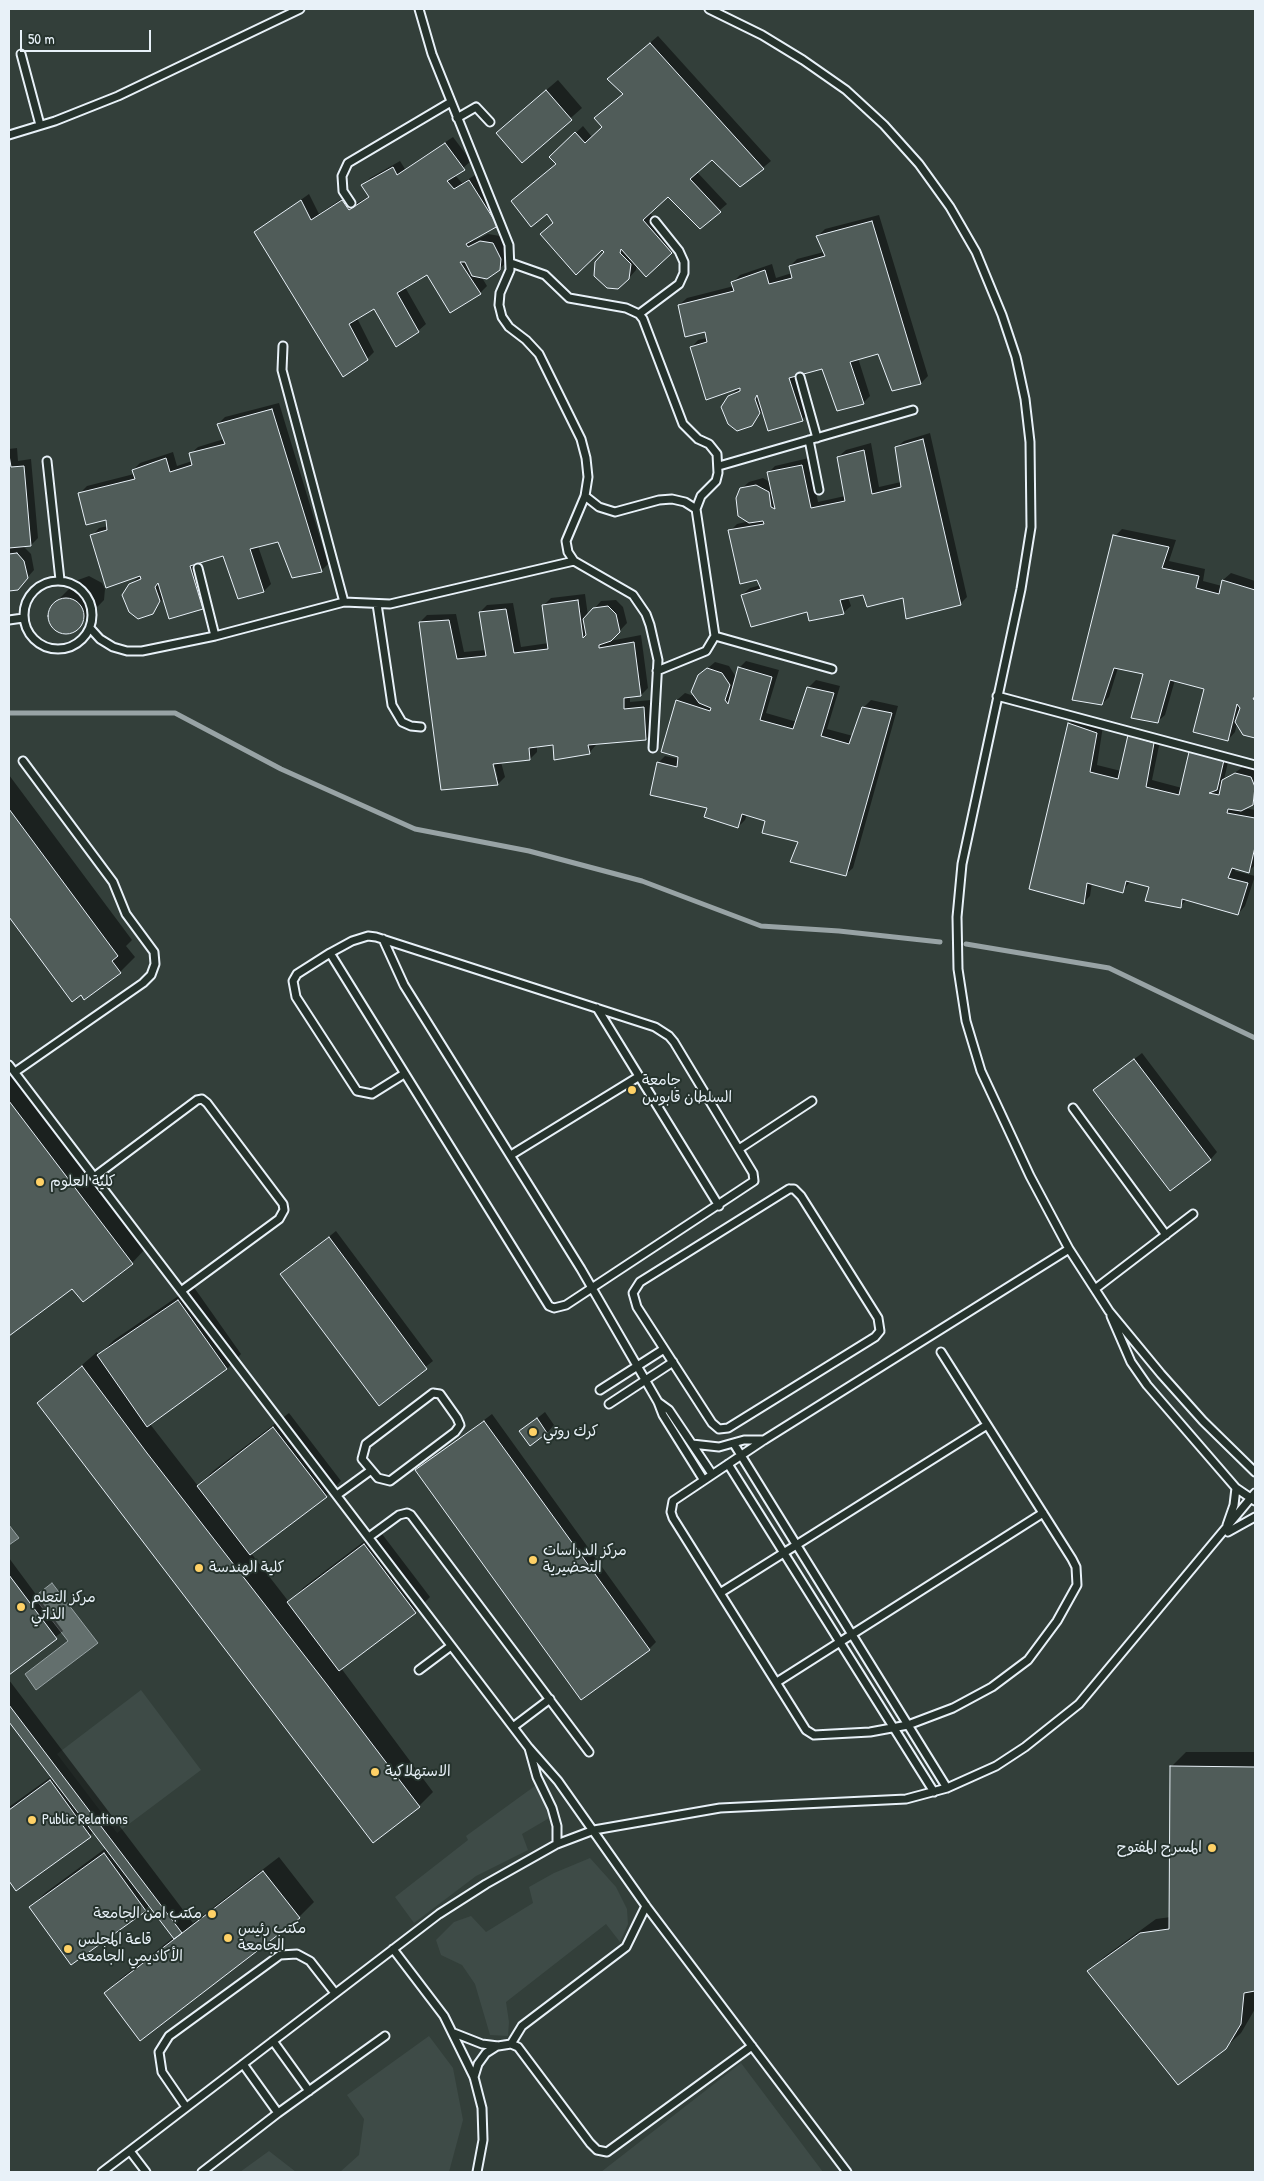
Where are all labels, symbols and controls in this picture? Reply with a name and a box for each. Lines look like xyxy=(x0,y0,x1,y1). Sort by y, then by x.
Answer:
scale bar xyxy=(22,20,154,52)
text: 50 m xyxy=(28,28,55,49)
place label: جامعة السلطان قابوس xyxy=(642,1072,732,1107)
marker: جامعة السلطان قابوس xyxy=(626,1084,638,1096)
place label: كلية العلوم xyxy=(50,1173,116,1191)
marker: كلية العلوم xyxy=(34,1176,46,1188)
place label: كرك روتي xyxy=(543,1423,598,1441)
marker: كرك روتي xyxy=(527,1426,539,1438)
place label: مركز الدراسات التحضيرية xyxy=(543,1542,627,1577)
marker: مركز الدراسات التحضيرية xyxy=(527,1554,539,1566)
place label: كلية الهندسة xyxy=(209,1559,284,1577)
marker: كلية الهندسة xyxy=(193,1562,205,1574)
place label: مركز التعلم الذاتي xyxy=(31,1589,96,1624)
marker: مركز التعلم الذاتي xyxy=(15,1601,27,1613)
place label: الاستهلاكية xyxy=(385,1763,451,1781)
marker: الاستهلاكية xyxy=(369,1766,381,1778)
place label: Public Relations xyxy=(42,1811,128,1829)
marker: Public Relations xyxy=(26,1814,38,1826)
place label: المسرح المفتوح xyxy=(1117,1839,1202,1857)
marker: المسرح المفتوح xyxy=(1206,1842,1218,1854)
place label: مكتب امن الجامعة xyxy=(93,1905,202,1923)
marker: مكتب امن الجامعة xyxy=(206,1908,218,1920)
place label: مكتب رئيس الجامعة xyxy=(238,1920,306,1955)
place label: قاعة المجلس الأكاديمي الجامعه xyxy=(78,1931,183,1966)
marker: مكتب رئيس الجامعة xyxy=(222,1932,234,1944)
marker: قاعة المجلس الأكاديمي الجامعه xyxy=(62,1943,74,1955)

